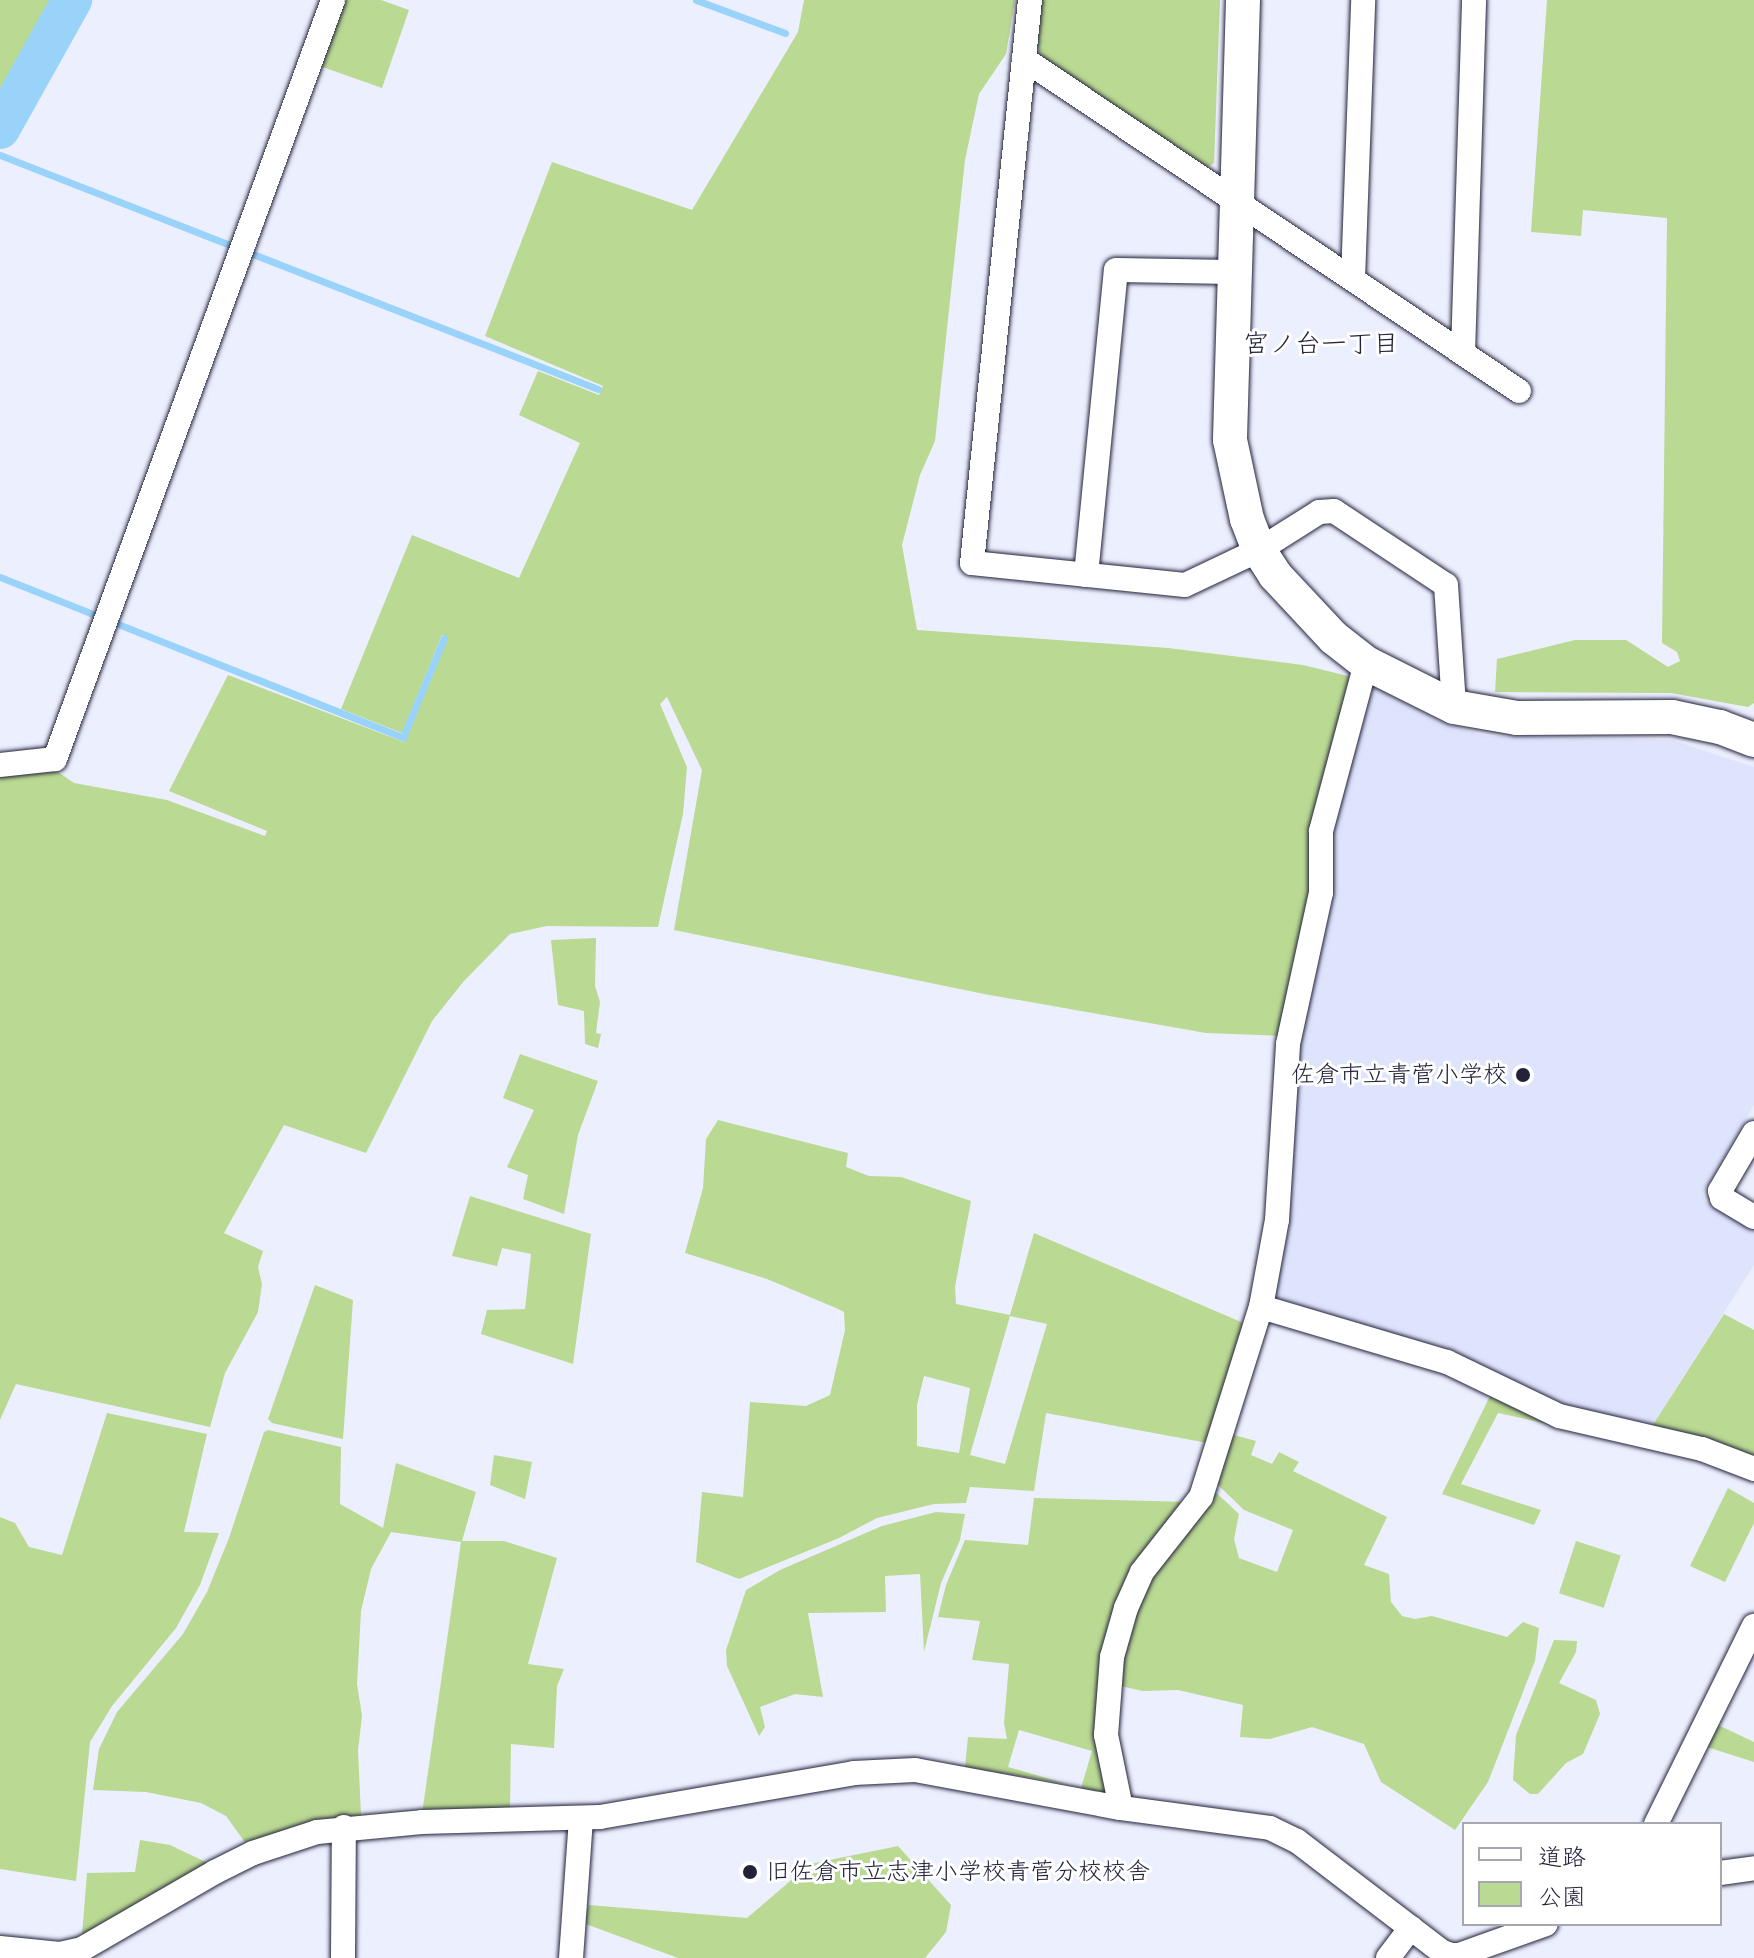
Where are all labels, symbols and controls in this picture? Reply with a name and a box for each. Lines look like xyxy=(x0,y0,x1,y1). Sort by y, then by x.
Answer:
district label: 宮ノ台一丁目 xyxy=(1243,329,1399,361)
place label: 佐倉市立青菅小学校 xyxy=(1291,1061,1507,1089)
marker: 佐倉市立青菅小学校 xyxy=(1514,1066,1532,1084)
legend xyxy=(1462,1822,1722,1926)
text: 道路 xyxy=(1538,1843,1586,1872)
place label: 旧佐倉市立志津小学校青菅分校校舎 xyxy=(766,1858,1150,1886)
marker: 旧佐倉市立志津小学校青菅分校校舎 xyxy=(741,1863,759,1881)
text: 公園 xyxy=(1538,1883,1586,1912)

